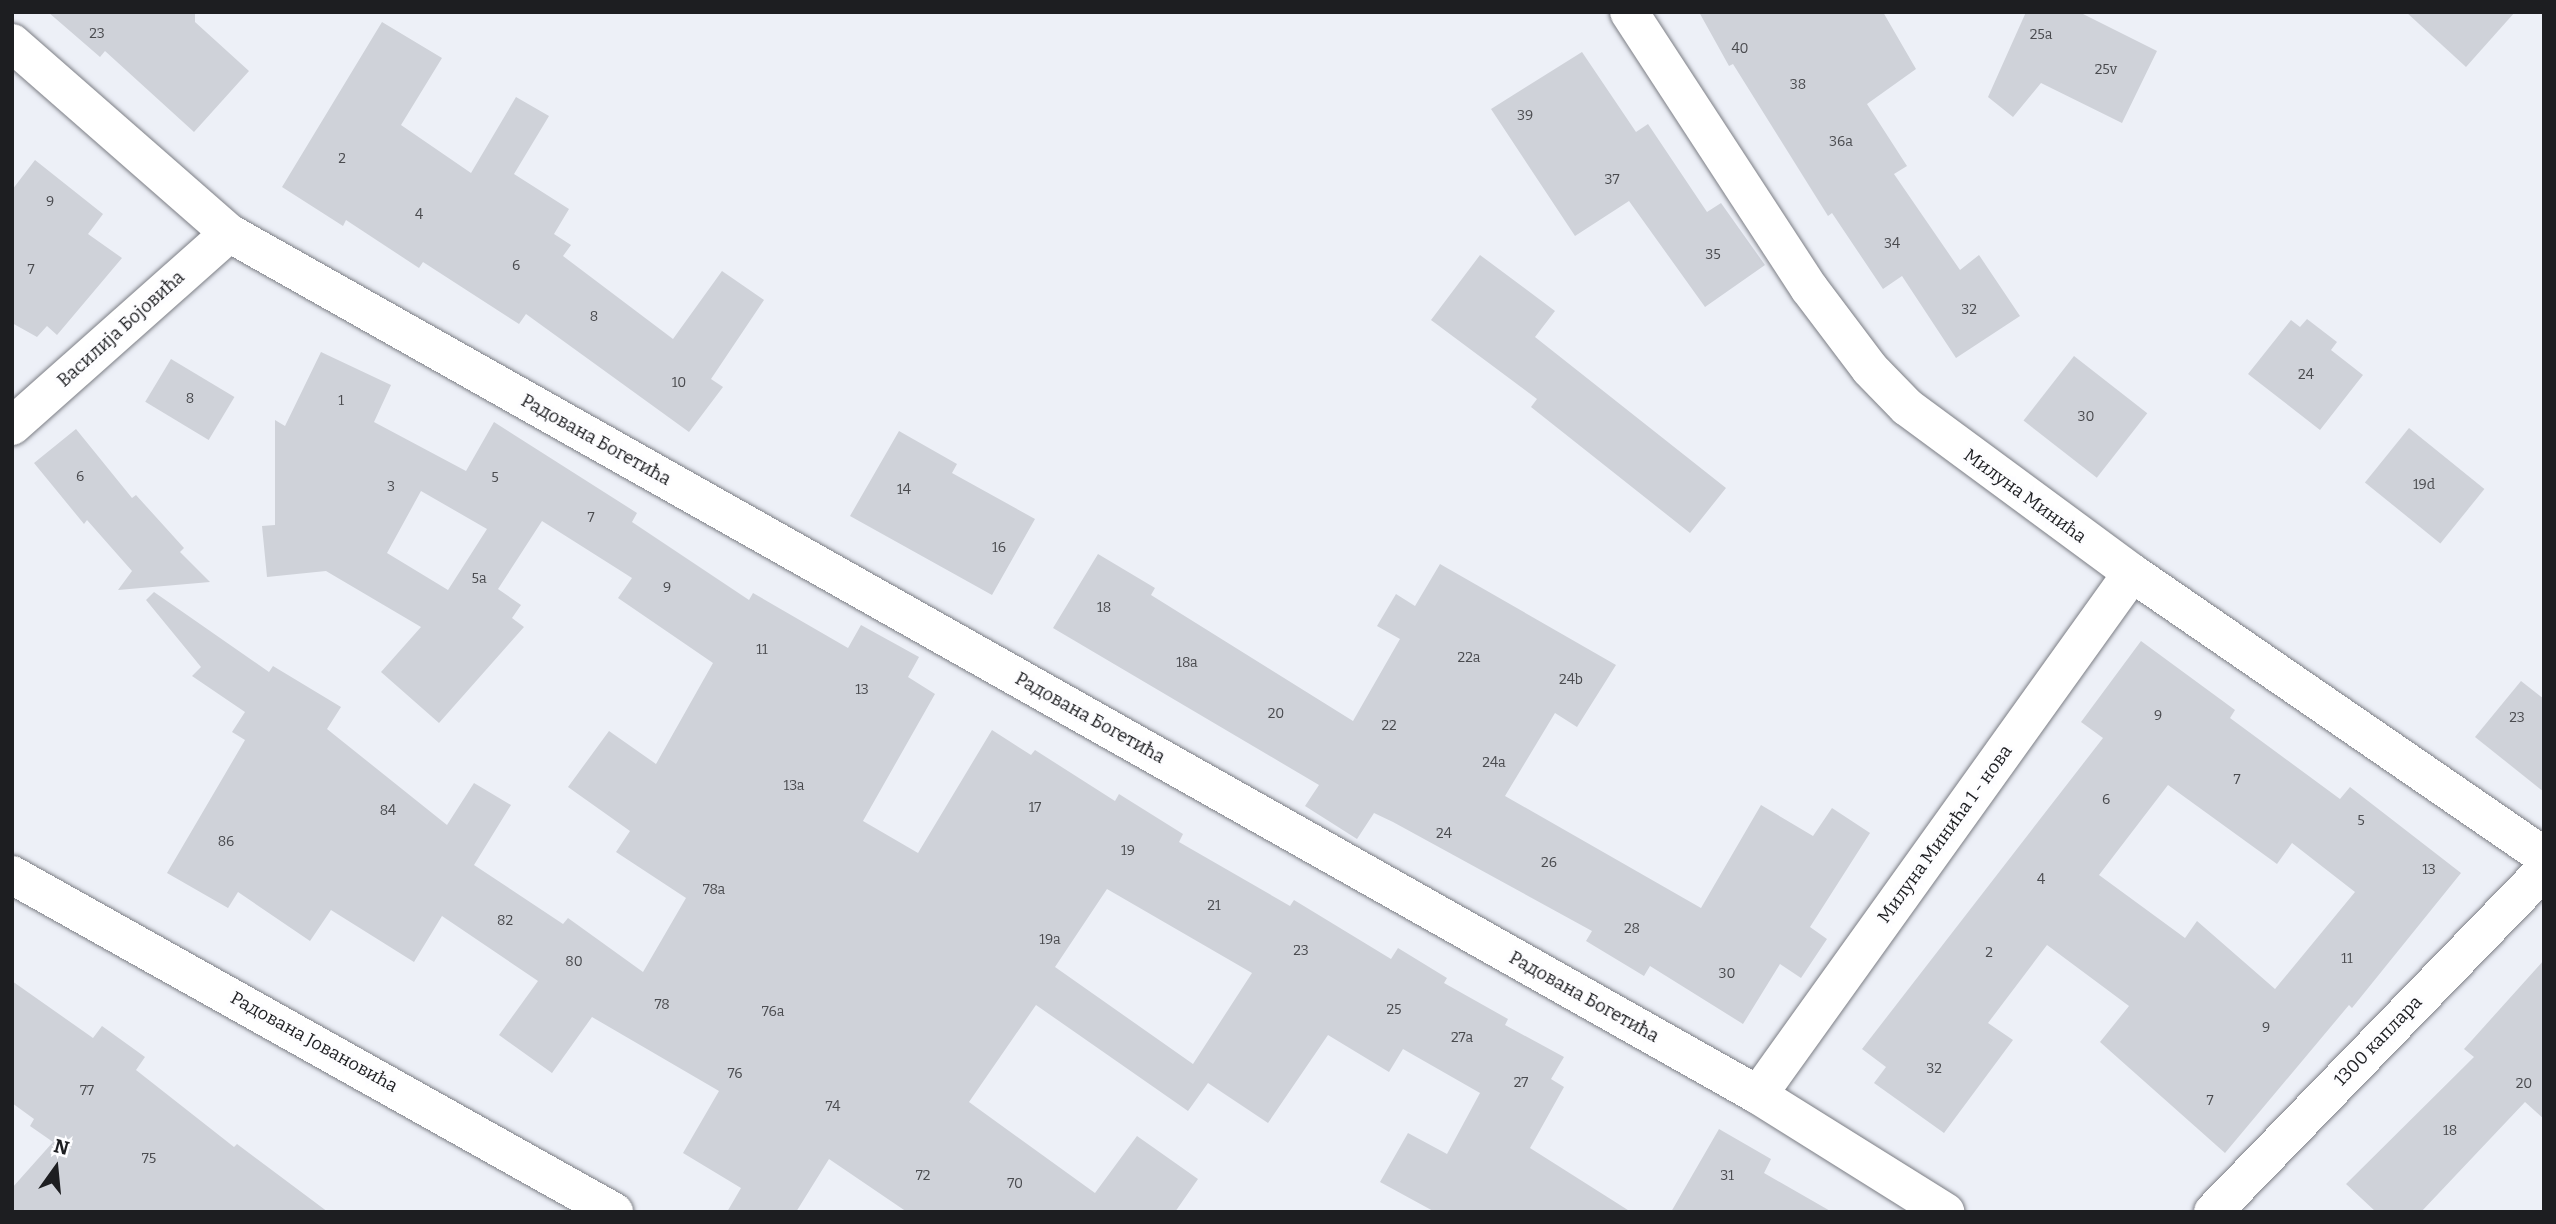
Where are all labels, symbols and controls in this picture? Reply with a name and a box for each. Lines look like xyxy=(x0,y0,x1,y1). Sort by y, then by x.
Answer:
house number: 23 xyxy=(89,26,105,42)
house number: 25a xyxy=(2030,27,2052,43)
house number: 40 xyxy=(1731,41,1749,57)
house number: 25v xyxy=(2095,62,2117,78)
house number: 38 xyxy=(1790,77,1806,93)
house number: 39 xyxy=(1517,108,1533,124)
house number: 36a xyxy=(1829,134,1853,150)
house number: 2 xyxy=(338,151,346,167)
house number: 37 xyxy=(1604,172,1620,188)
house number: 9 xyxy=(46,194,54,210)
house number: 4 xyxy=(415,207,423,223)
house number: 34 xyxy=(1884,236,1900,252)
house number: 35 xyxy=(1705,247,1721,263)
house number: 6 xyxy=(512,258,520,274)
house number: 7 xyxy=(27,262,35,278)
street label: Василија Бојовића xyxy=(53,266,189,392)
house number: 32 xyxy=(1961,302,1977,318)
house number: 8 xyxy=(590,309,598,325)
house number: 24 xyxy=(2298,367,2314,383)
house number: 10 xyxy=(672,375,686,391)
street label: Радована Богетића xyxy=(517,390,675,490)
house number: 8 xyxy=(186,391,194,407)
house number: 1 xyxy=(338,393,344,409)
house number: 30 xyxy=(2078,409,2094,425)
street label: Милуна Минића xyxy=(1960,444,2090,548)
house number: 6 xyxy=(76,469,84,485)
house number: 5 xyxy=(491,470,499,486)
house number: 19d xyxy=(2413,477,2435,493)
house number: 3 xyxy=(387,479,395,495)
house number: 14 xyxy=(897,482,911,498)
house number: 7 xyxy=(587,510,595,526)
house number: 16 xyxy=(992,540,1006,556)
house number: 5a xyxy=(471,571,487,587)
house number: 9 xyxy=(663,580,671,596)
house number: 18 xyxy=(1097,600,1111,616)
house number: 11 xyxy=(756,642,768,658)
house number: 22a xyxy=(1458,650,1480,666)
house number: 18a xyxy=(1176,655,1198,671)
street label: Радована Богетића xyxy=(1011,668,1169,768)
house number: 24b xyxy=(1559,672,1583,688)
house number: 13 xyxy=(855,682,869,698)
house number: 20 xyxy=(1268,706,1284,722)
house number: 9 xyxy=(2154,708,2162,724)
house number: 23 xyxy=(2509,710,2525,726)
house number: 22 xyxy=(1381,718,1397,734)
street label: Милуна Минића 1 - нова xyxy=(1873,741,2017,927)
house number: 24a xyxy=(1482,755,1506,771)
house number: 7 xyxy=(2233,772,2241,788)
house number: 13a xyxy=(784,778,804,794)
house number: 6 xyxy=(2102,792,2110,808)
house number: 17 xyxy=(1029,800,1041,816)
house number: 84 xyxy=(380,803,396,819)
house number: 5 xyxy=(2357,813,2365,829)
house number: 24 xyxy=(1436,826,1452,842)
house number: 86 xyxy=(218,834,234,850)
house number: 19 xyxy=(1121,843,1135,859)
house number: 26 xyxy=(1541,855,1557,871)
house number: 13 xyxy=(2422,862,2436,878)
house number: 4 xyxy=(2037,872,2045,888)
house number: 78a xyxy=(703,882,725,898)
house number: 21 xyxy=(1207,898,1221,914)
house number: 82 xyxy=(497,913,513,929)
house number: 28 xyxy=(1624,921,1640,937)
house number: 19a xyxy=(1039,932,1061,948)
house number: 23 xyxy=(1293,943,1309,959)
house number: 2 xyxy=(1985,945,1993,961)
street label: Радована Богетића xyxy=(1505,947,1663,1047)
house number: 11 xyxy=(2341,951,2353,967)
house number: 80 xyxy=(565,954,583,970)
house number: 30 xyxy=(1719,966,1735,982)
street label: Радована Јовановића xyxy=(227,987,401,1097)
street label: 1300 каплара xyxy=(2330,991,2426,1091)
house number: 78 xyxy=(654,997,670,1013)
house number: 25 xyxy=(1386,1002,1402,1018)
house number: 76a xyxy=(762,1004,784,1020)
house number: 9 xyxy=(2262,1020,2270,1036)
house number: 27a xyxy=(1451,1030,1473,1046)
house number: 32 xyxy=(1926,1061,1942,1077)
house number: 76 xyxy=(727,1066,743,1082)
house number: 27 xyxy=(1514,1075,1528,1091)
house number: 20 xyxy=(2516,1076,2532,1092)
house number: 77 xyxy=(80,1083,94,1099)
house number: 7 xyxy=(2206,1093,2214,1109)
house number: 74 xyxy=(825,1099,841,1115)
house number: 18 xyxy=(2443,1123,2457,1139)
north arrow xyxy=(21,1133,91,1203)
text: N xyxy=(51,1134,72,1160)
house number: 75 xyxy=(142,1151,156,1167)
house number: 72 xyxy=(916,1168,930,1184)
house number: 31 xyxy=(1720,1168,1734,1184)
house number: 70 xyxy=(1007,1176,1023,1192)

